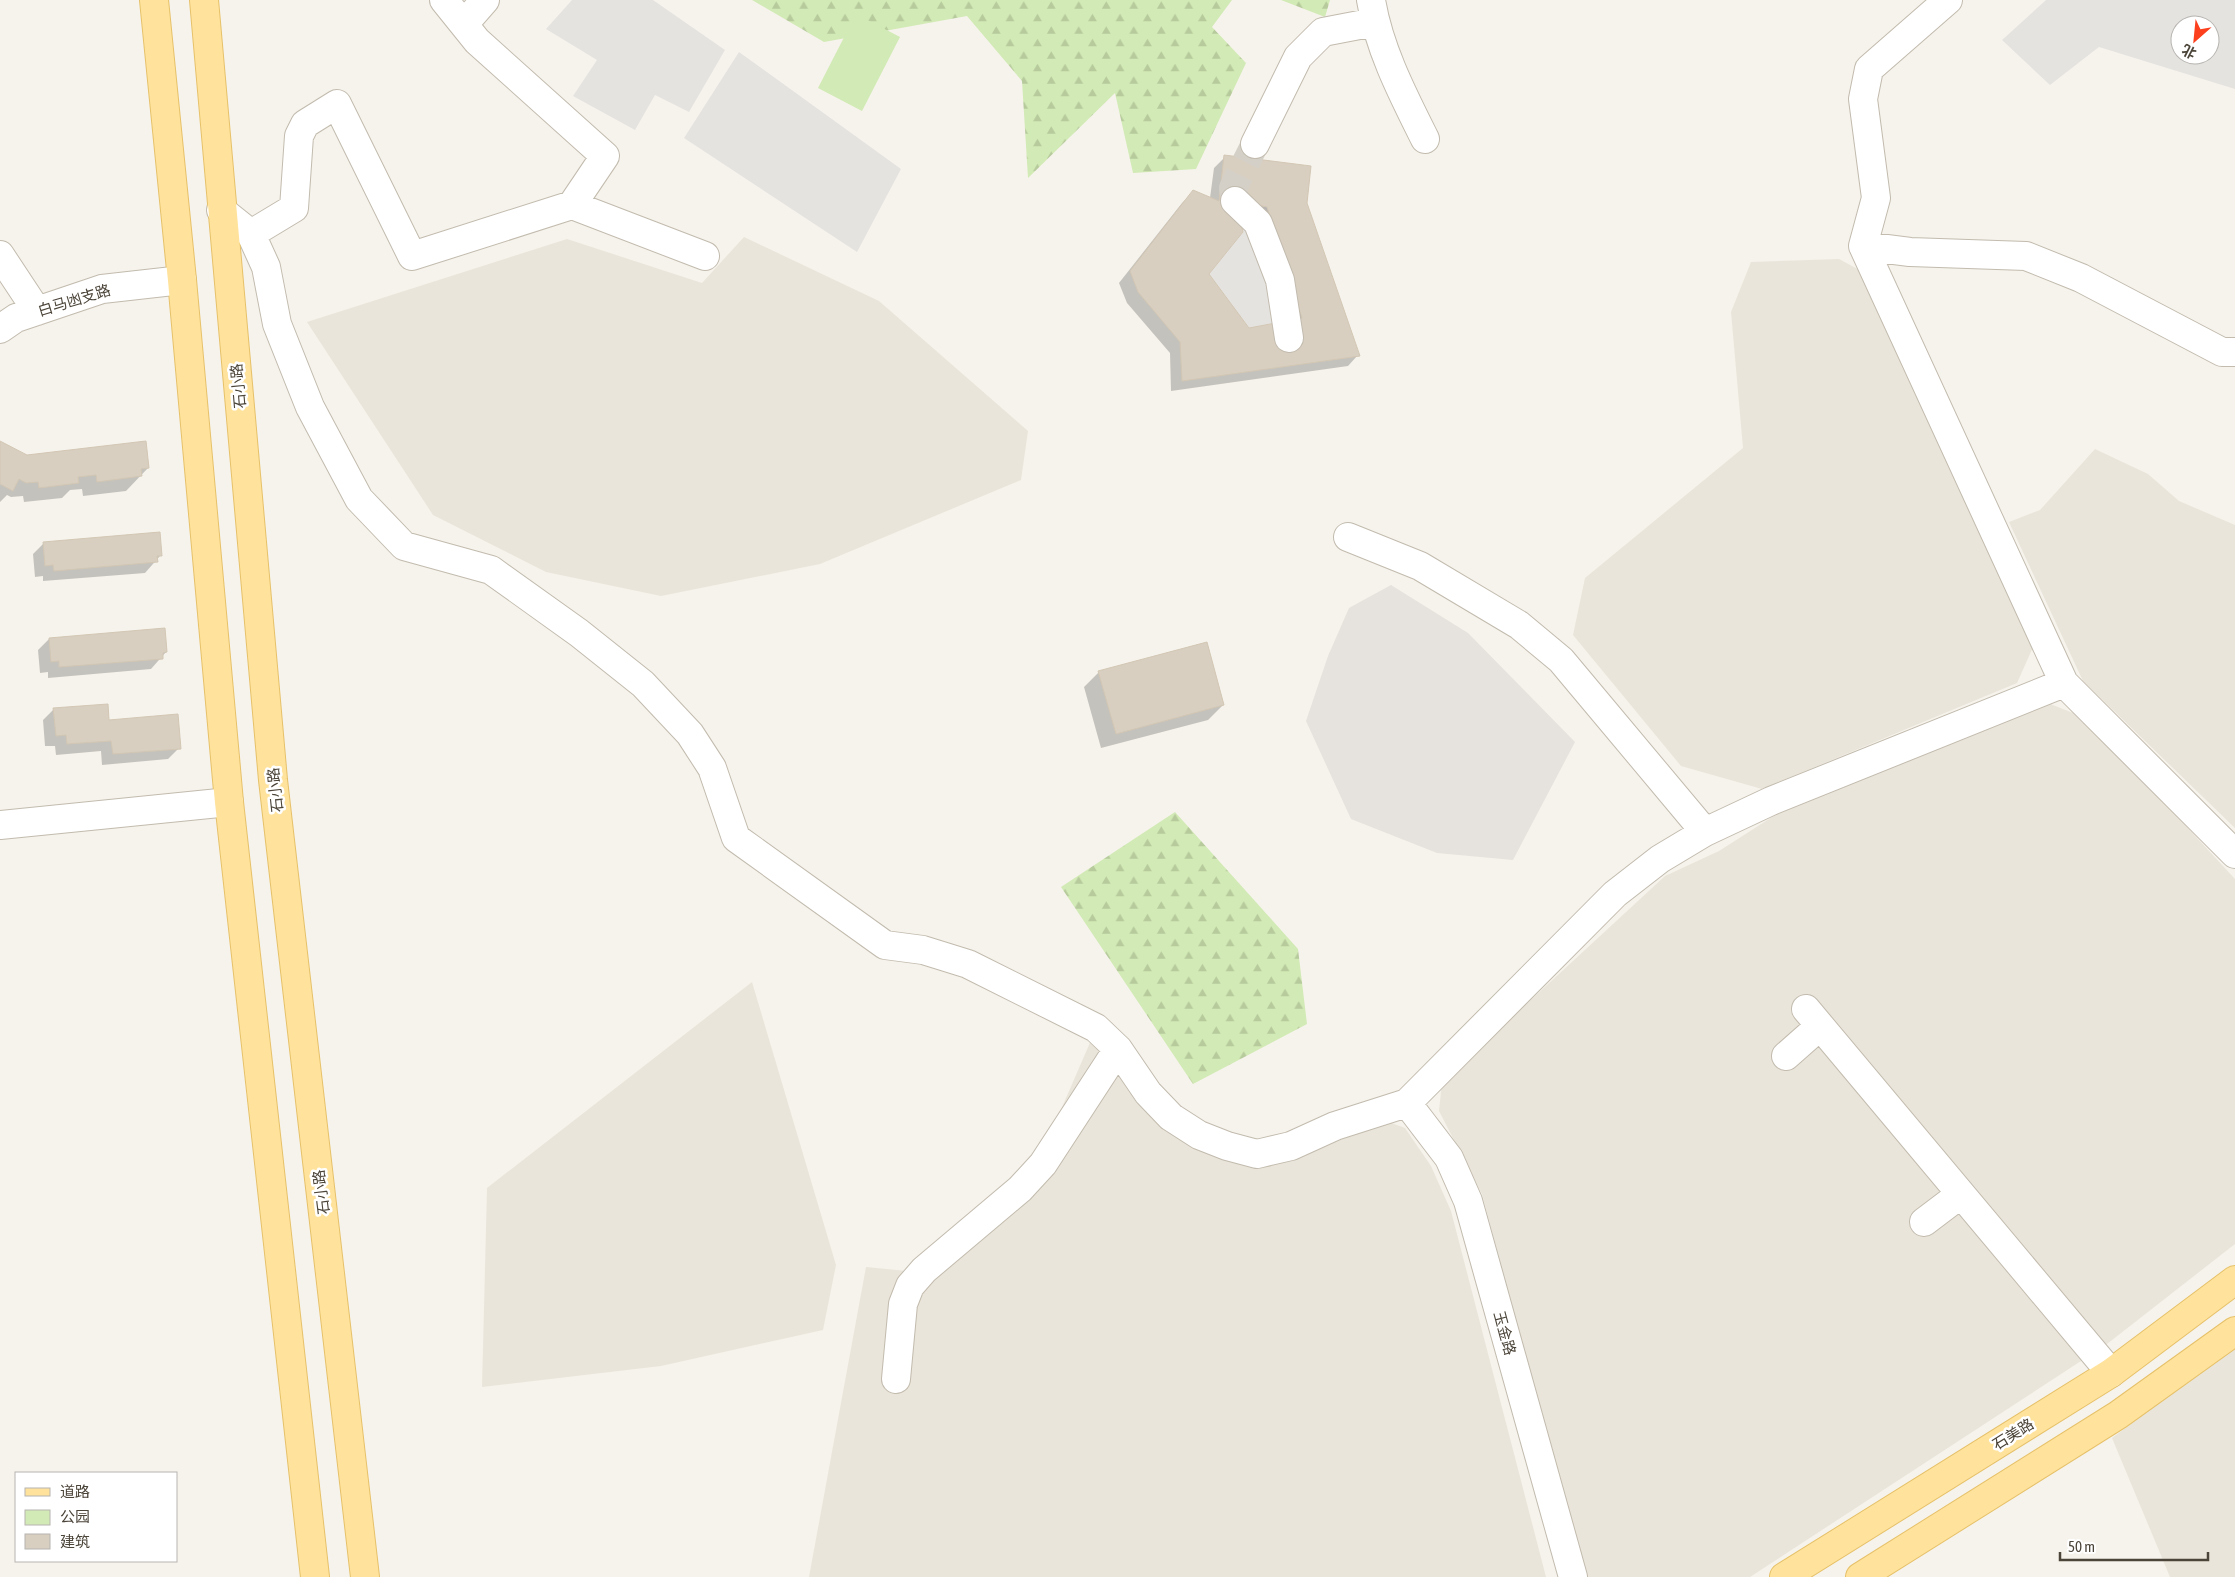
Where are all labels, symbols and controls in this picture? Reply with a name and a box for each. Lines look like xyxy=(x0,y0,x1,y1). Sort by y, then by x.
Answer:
north arrow xyxy=(2170,15,2220,65)
text: 北 xyxy=(2179,41,2199,62)
street label: 白马凼支路 xyxy=(36,281,112,319)
street label: 石小路 xyxy=(228,363,248,409)
street label: 石小路 xyxy=(264,767,286,813)
street label: 石小路 xyxy=(310,1169,332,1215)
street label: 玉金路 xyxy=(1491,1309,1519,1357)
street label: 石美路 xyxy=(1989,1415,2037,1453)
legend xyxy=(15,1472,178,1562)
text: 道路 xyxy=(60,1483,90,1500)
text: 公园 xyxy=(60,1508,90,1525)
scale bar xyxy=(2060,1530,2208,1562)
text: 建筑 xyxy=(60,1533,90,1550)
text: 50 m xyxy=(2068,1538,2095,1555)

